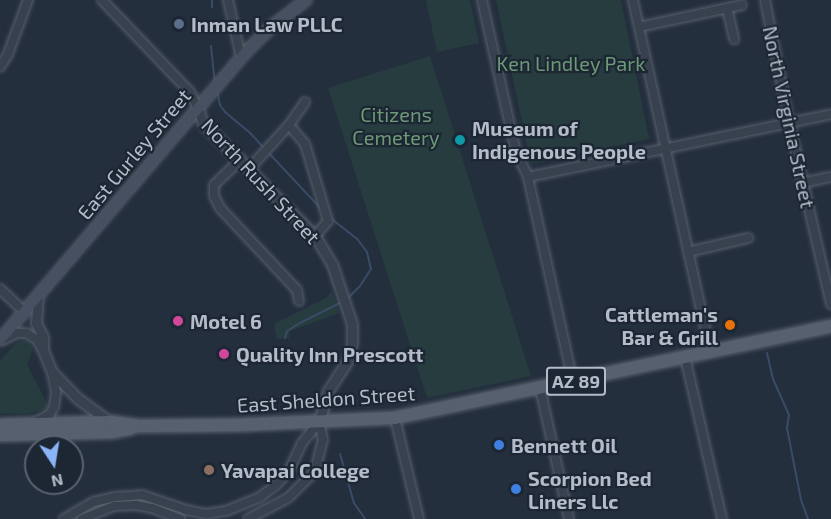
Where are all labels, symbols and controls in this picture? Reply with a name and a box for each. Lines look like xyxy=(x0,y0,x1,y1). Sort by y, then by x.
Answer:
place label: Inman Law PLLC xyxy=(191,12,343,36)
marker: Inman Law PLLC xyxy=(172,17,186,31)
street label: North Virginia Street xyxy=(758,24,820,210)
park label: Ken Lindley Park xyxy=(496,51,646,75)
street label: East Gurley Street xyxy=(72,84,196,224)
park label: Citizens Cemetery xyxy=(352,103,440,150)
street label: North Rush Street xyxy=(197,113,325,249)
place label: Museum of Indigenous People xyxy=(472,116,646,163)
marker: Museum of Indigenous People xyxy=(453,133,467,147)
place label: Cattleman's Bar & Grill xyxy=(605,302,718,349)
place label: Motel 6 xyxy=(190,309,262,333)
marker: Motel 6 xyxy=(171,314,185,328)
marker: Cattleman's Bar & Grill xyxy=(723,318,737,332)
place label: Quality Inn Prescott xyxy=(236,342,424,366)
marker: Quality Inn Prescott xyxy=(217,347,231,361)
road number: AZ 89 xyxy=(544,366,608,396)
street label: East Sheldon Street xyxy=(236,381,416,417)
place label: Bennett Oil xyxy=(511,433,617,457)
north arrow xyxy=(24,435,84,495)
marker: Bennett Oil xyxy=(492,438,506,452)
place label: Yavapai College xyxy=(221,458,370,482)
marker: Yavapai College xyxy=(202,463,216,477)
place label: Scorpion Bed Liners Llc xyxy=(528,466,652,513)
text: N xyxy=(50,471,65,492)
marker: Scorpion Bed Liners Llc xyxy=(509,482,523,496)

